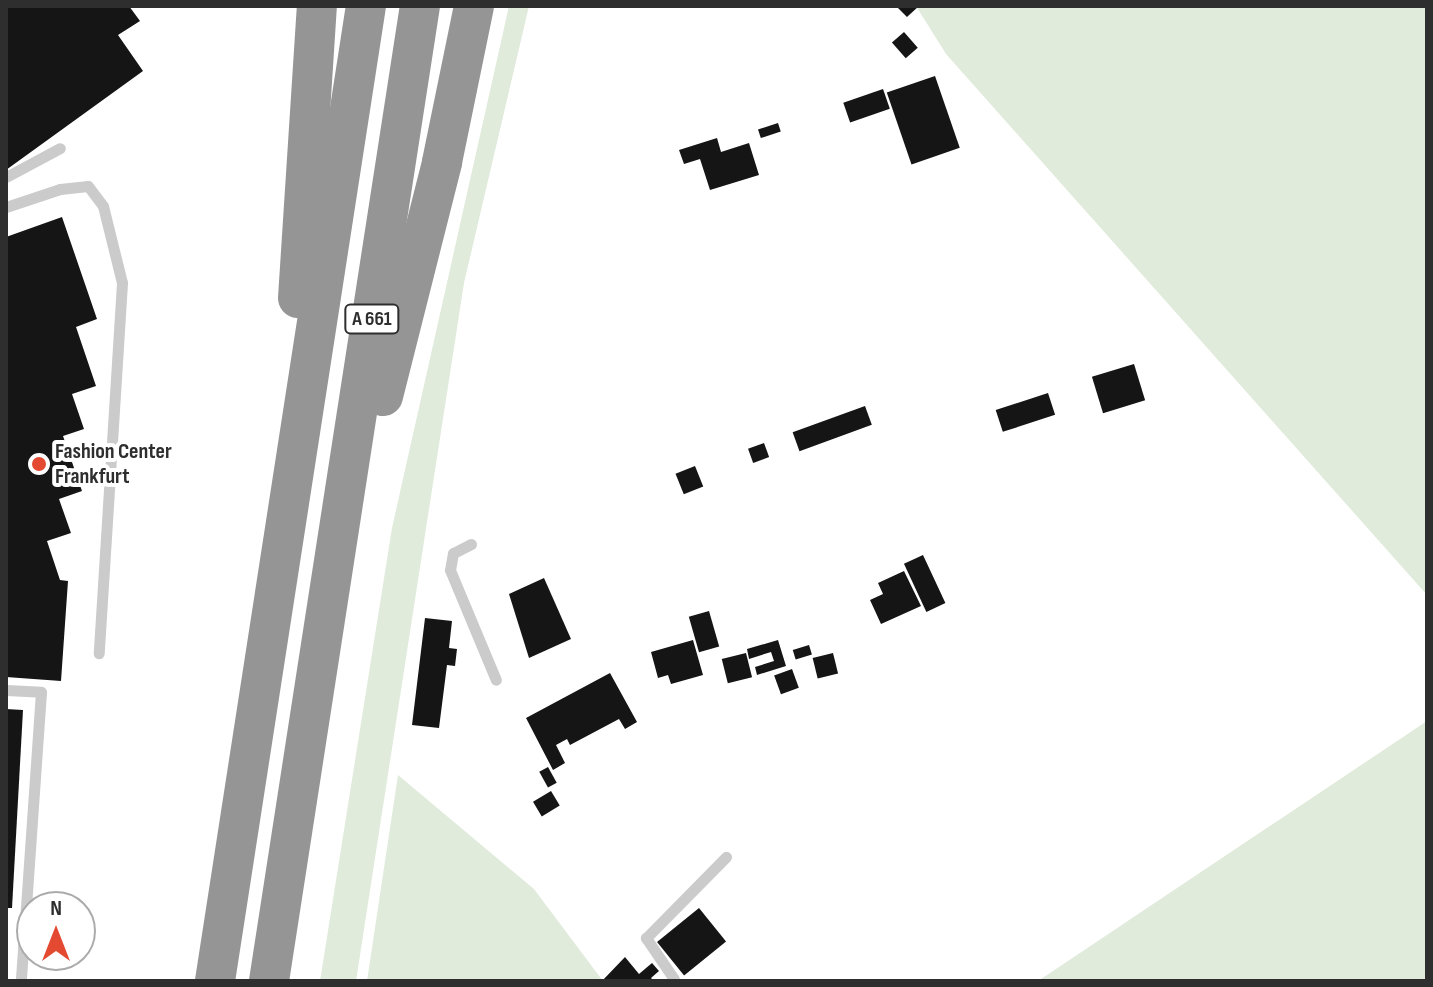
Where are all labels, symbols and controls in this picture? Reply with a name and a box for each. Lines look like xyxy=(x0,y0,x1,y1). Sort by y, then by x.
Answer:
road number: A 661 xyxy=(344,303,400,335)
place label: Fashion Center Frankfurt xyxy=(55,438,172,490)
marker: Fashion Center Frankfurt xyxy=(30,455,48,473)
north arrow xyxy=(16,891,96,971)
text: N xyxy=(50,895,62,922)

